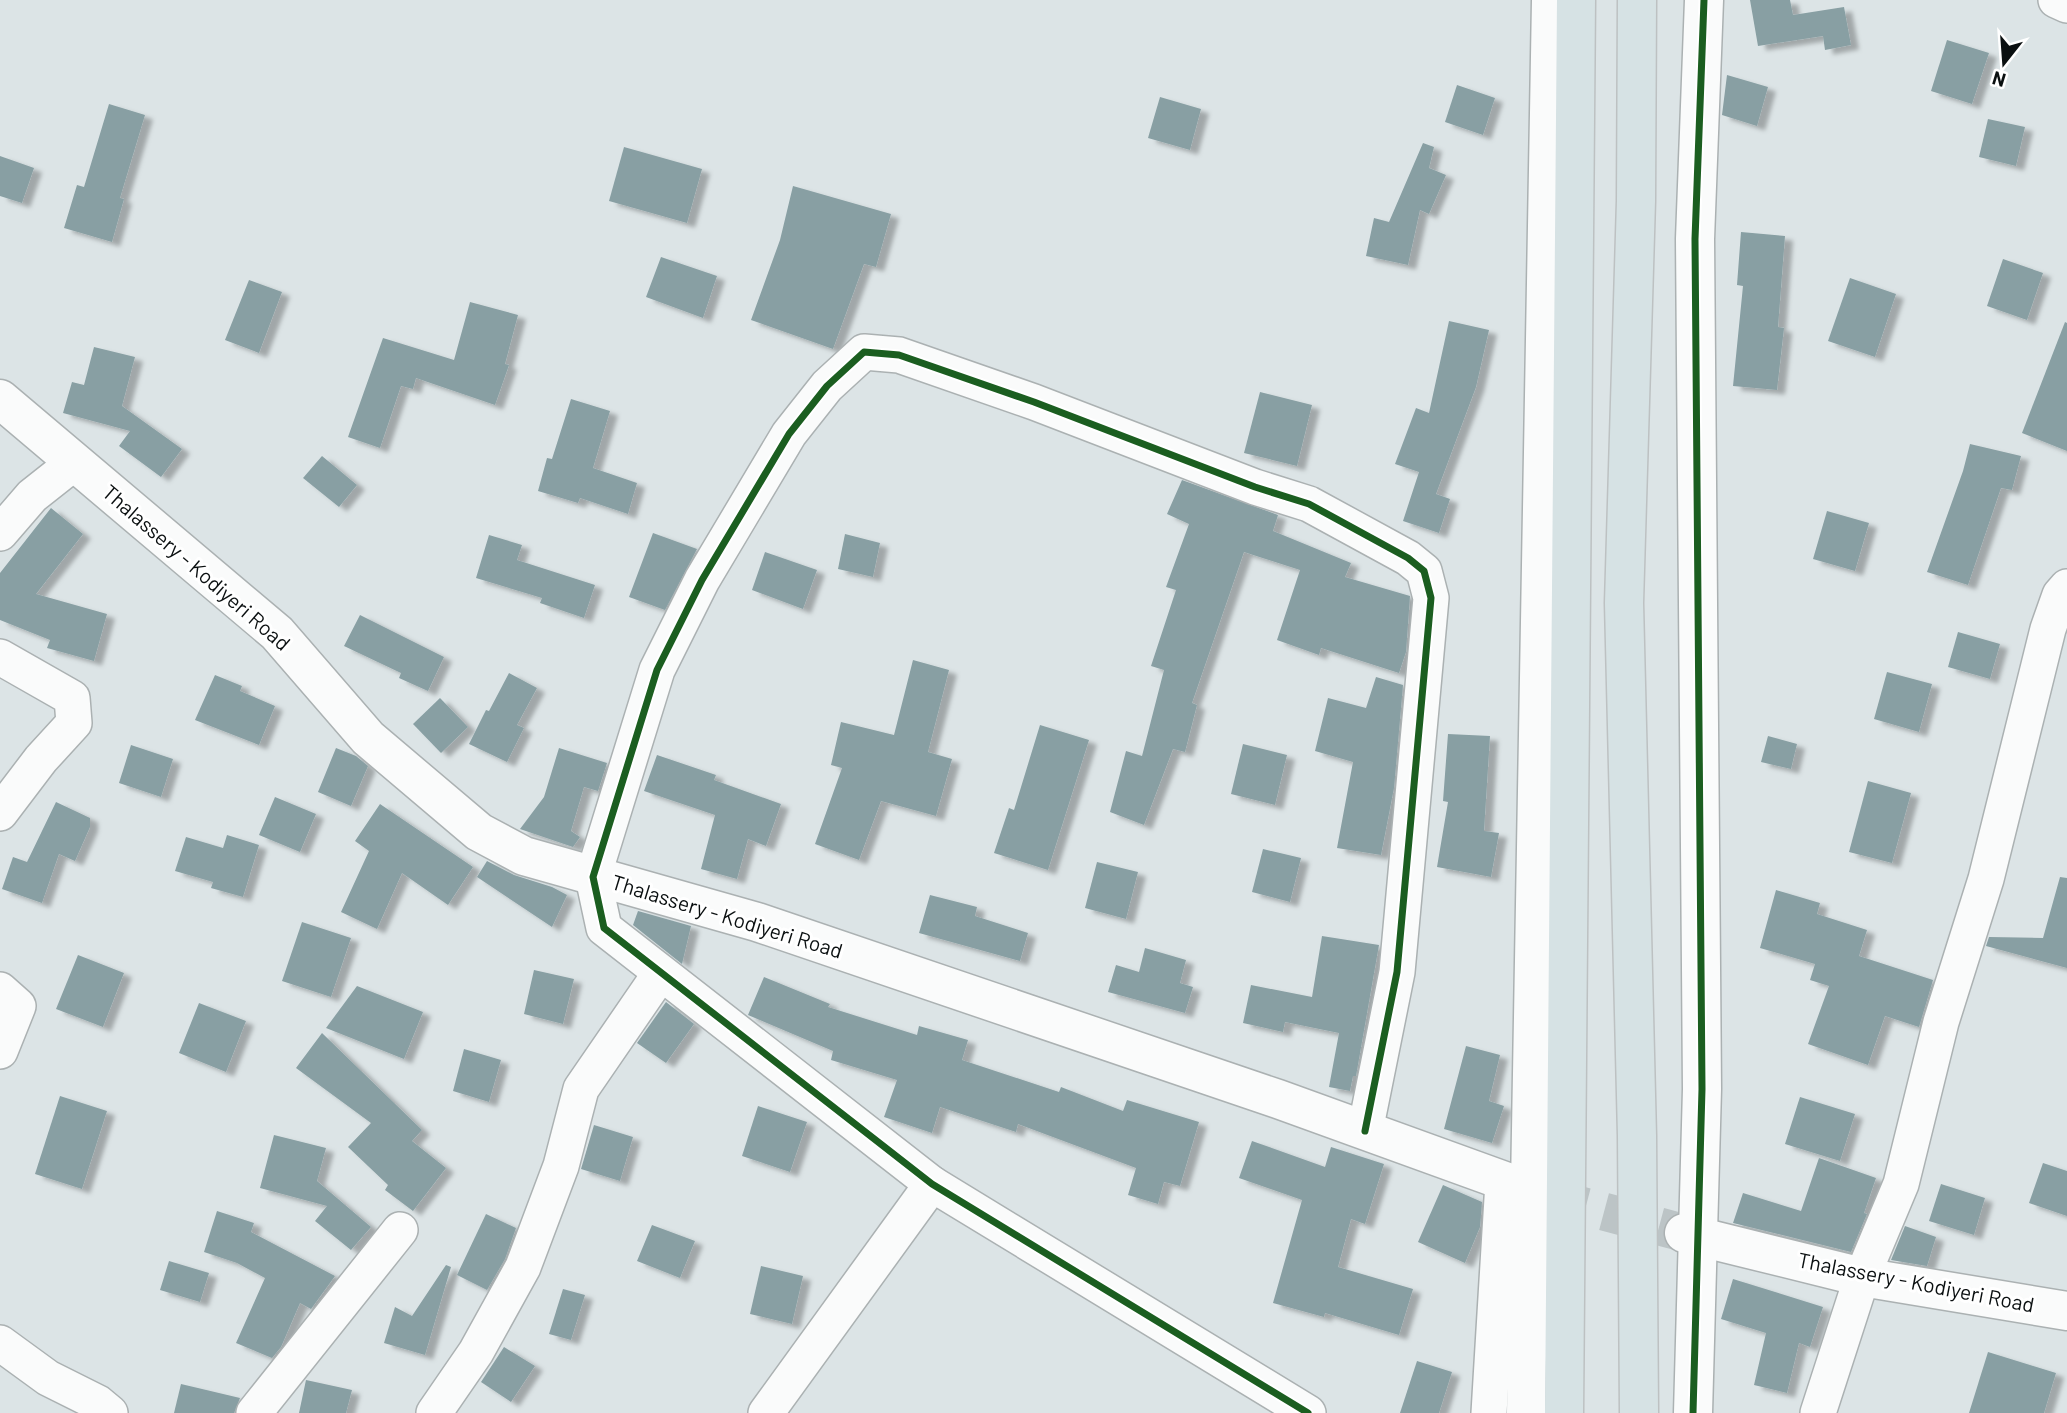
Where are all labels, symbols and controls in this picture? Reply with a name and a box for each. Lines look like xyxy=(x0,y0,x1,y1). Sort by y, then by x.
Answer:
north arrow xyxy=(1969,28,2039,98)
text: N xyxy=(1989,67,2008,93)
street label: Thalassery - Kodiyeri Road xyxy=(98,479,296,655)
street label: Thalassery - Kodiyeri Road xyxy=(609,869,846,963)
street label: Thalassery - Kodiyeri Road xyxy=(1796,1246,2037,1317)

